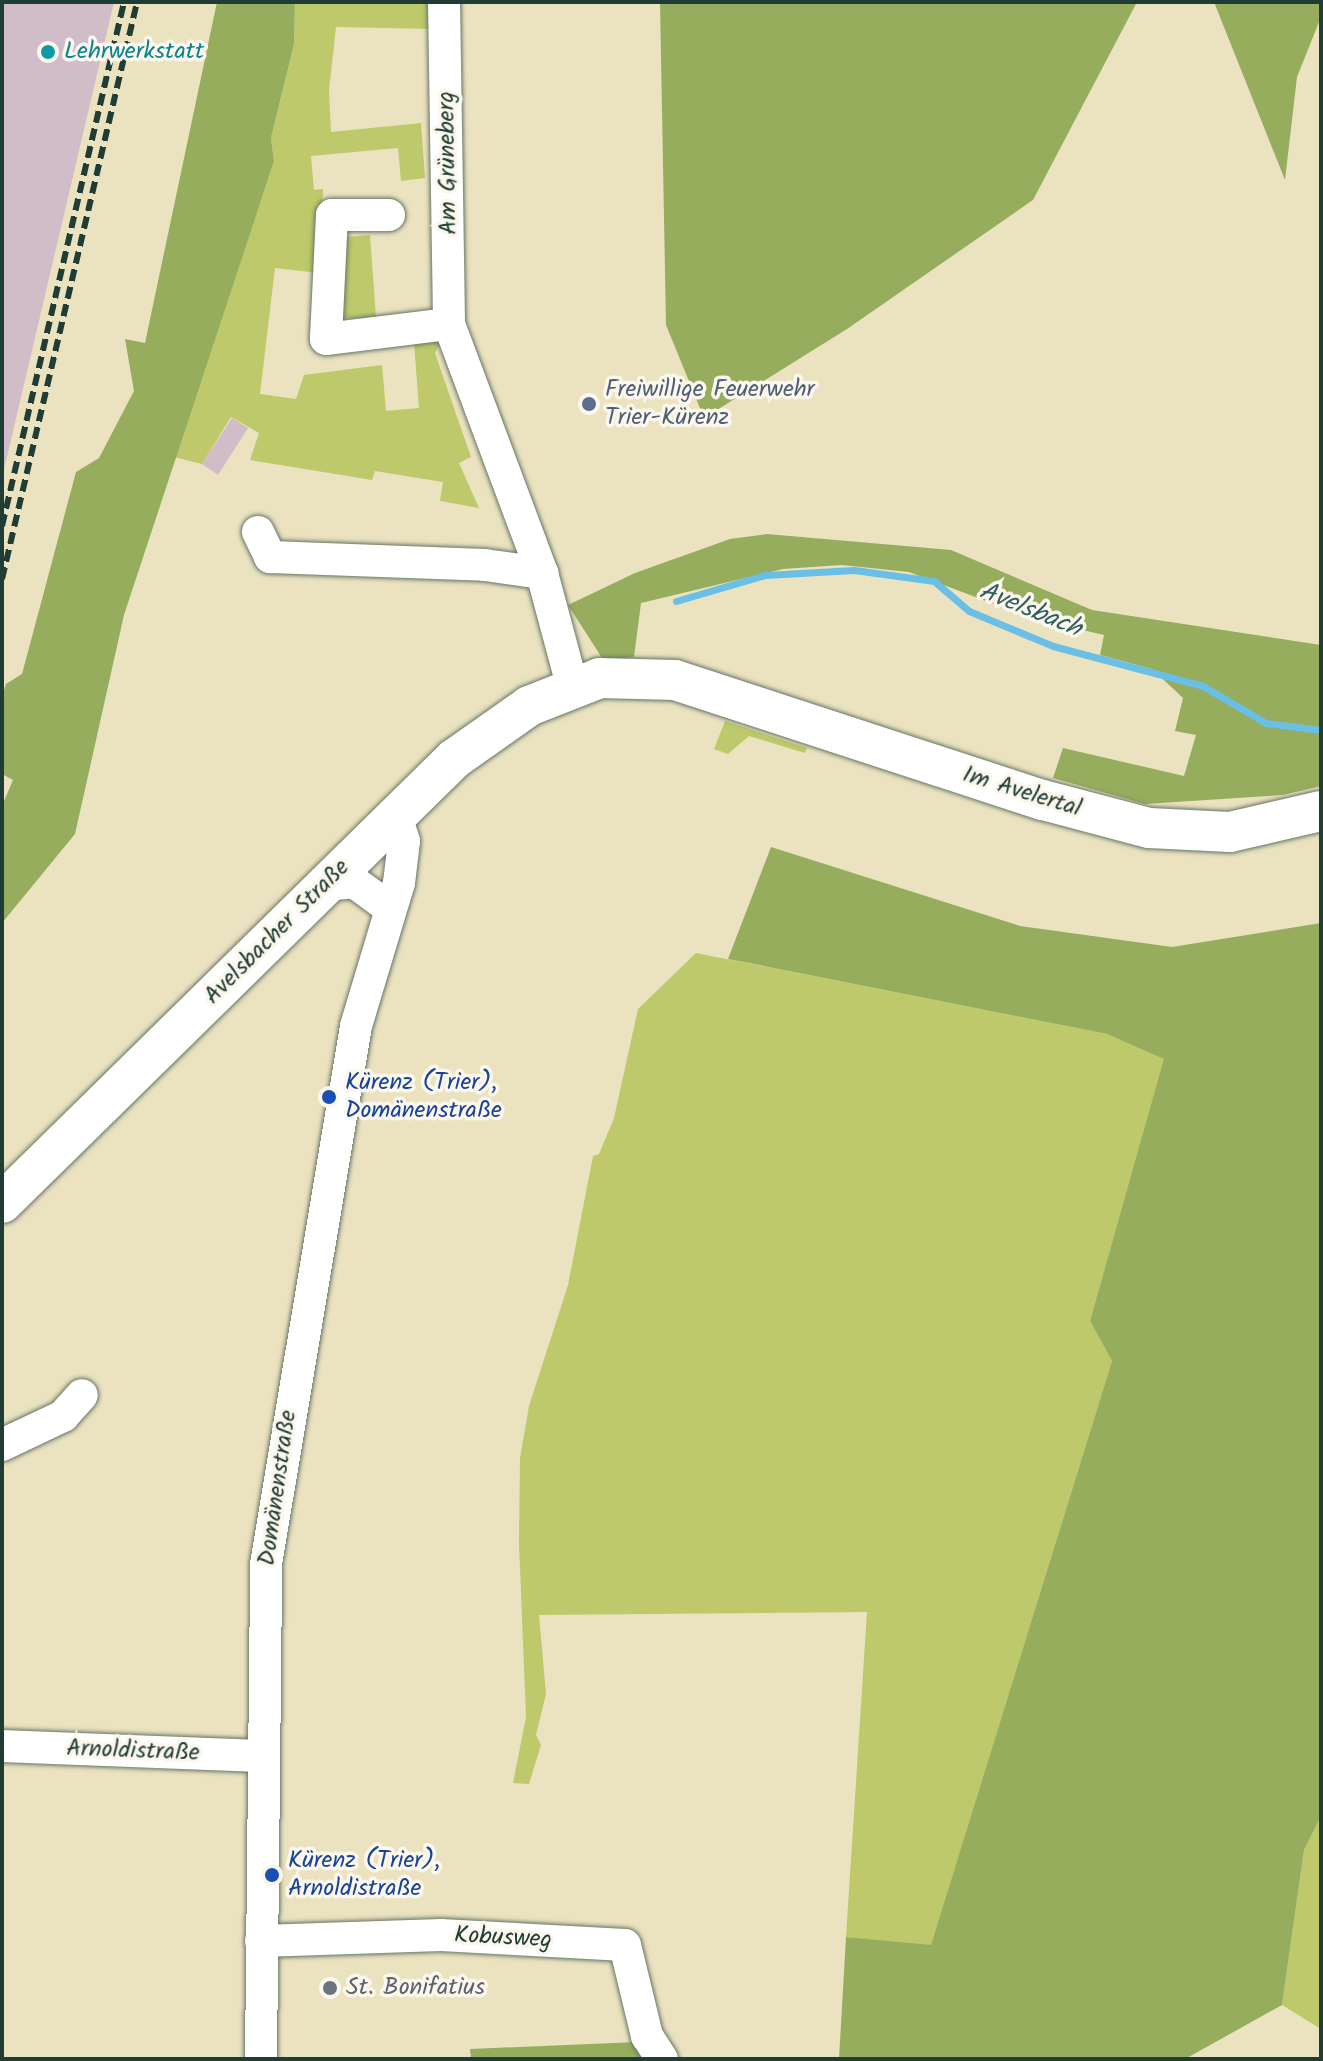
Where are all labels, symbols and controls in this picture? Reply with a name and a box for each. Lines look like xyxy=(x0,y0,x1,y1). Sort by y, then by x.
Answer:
place label: Lehrwerkstatt xyxy=(64,38,204,66)
marker: Lehrwerkstatt xyxy=(39,43,57,61)
street label: Am Grüneberg xyxy=(432,91,464,235)
place label: Freiwillige Feuerwehr Trier-Kürenz xyxy=(605,376,815,432)
marker: Freiwillige Feuerwehr Trier-Kürenz xyxy=(580,395,598,413)
water label: Avelsbach xyxy=(974,576,1086,646)
street label: Im Avelertal xyxy=(959,760,1085,824)
street label: Avelsbacher Straße xyxy=(198,853,356,1011)
place label: Kürenz (Trier), Domänenstraße xyxy=(345,1069,502,1125)
marker: Kürenz (Trier), Domänenstraße xyxy=(320,1088,338,1106)
street label: Domänenstraße xyxy=(253,1408,303,1568)
street label: Arnoldistraße xyxy=(66,1734,200,1768)
place label: Kürenz (Trier), Arnoldistraße xyxy=(288,1847,440,1903)
marker: Kürenz (Trier), Arnoldistraße xyxy=(263,1866,281,1884)
street label: Kobusweg xyxy=(453,1921,553,1955)
place label: St. Bonifatius xyxy=(346,1974,485,2002)
marker: St. Bonifatius xyxy=(321,1979,339,1997)

